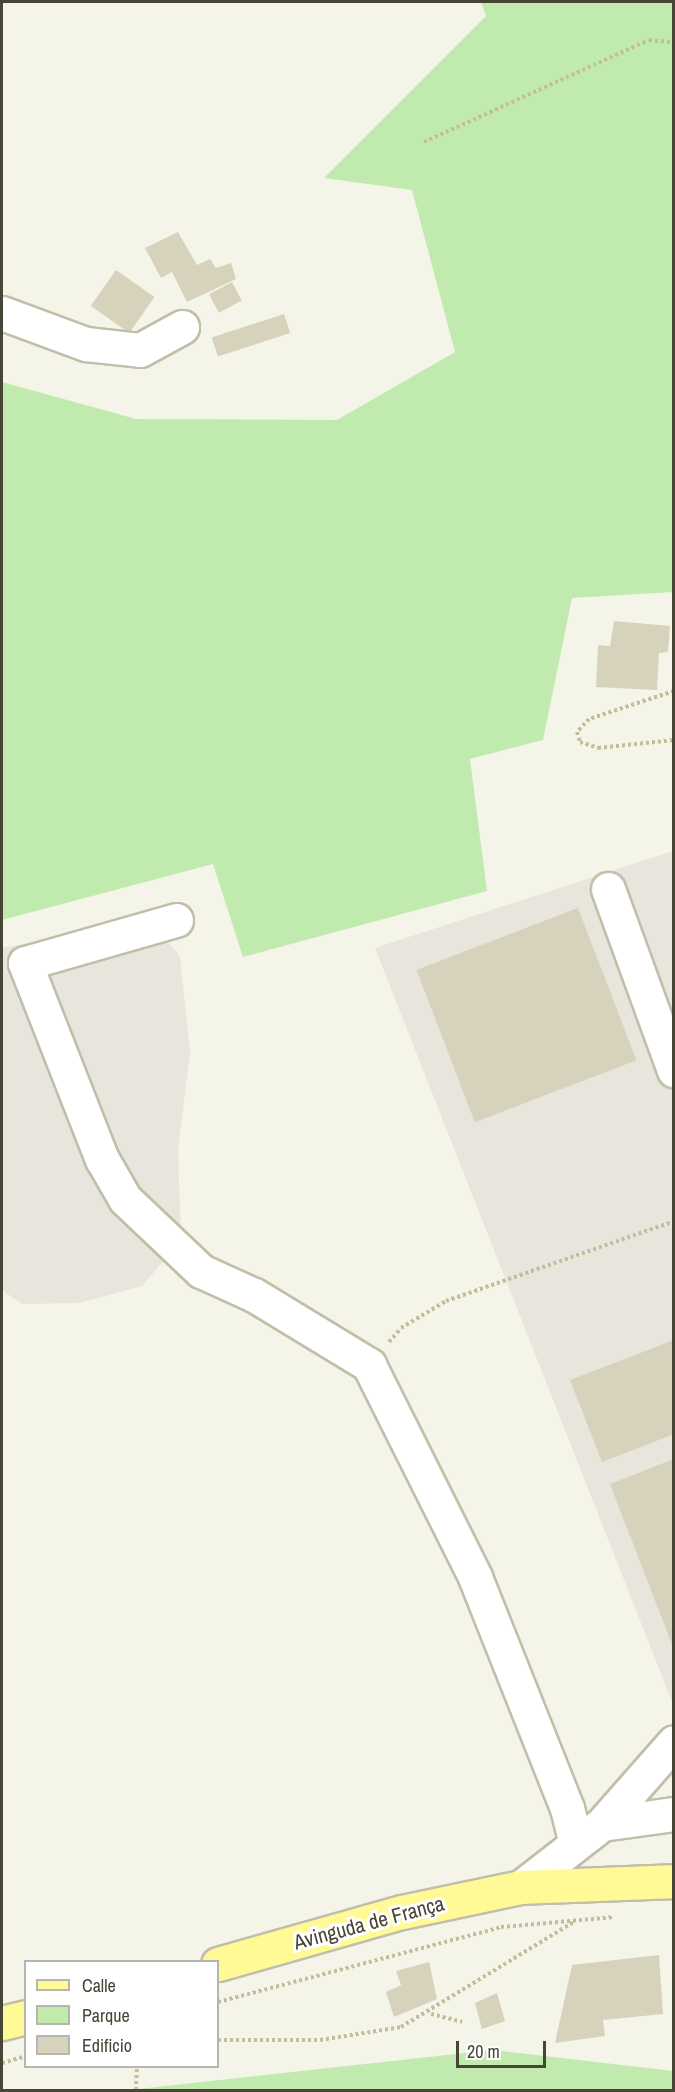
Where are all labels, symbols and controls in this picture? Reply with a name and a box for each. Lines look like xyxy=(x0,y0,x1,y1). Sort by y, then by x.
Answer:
street label: Avinguda de França xyxy=(291,1891,447,1955)
legend xyxy=(24,1960,219,2068)
text: Calle xyxy=(82,1973,116,1998)
text: Parque xyxy=(82,2003,130,2028)
scale bar xyxy=(459,2029,549,2067)
text: Edificio xyxy=(82,2033,132,2058)
text: 20 m xyxy=(467,2039,500,2064)

